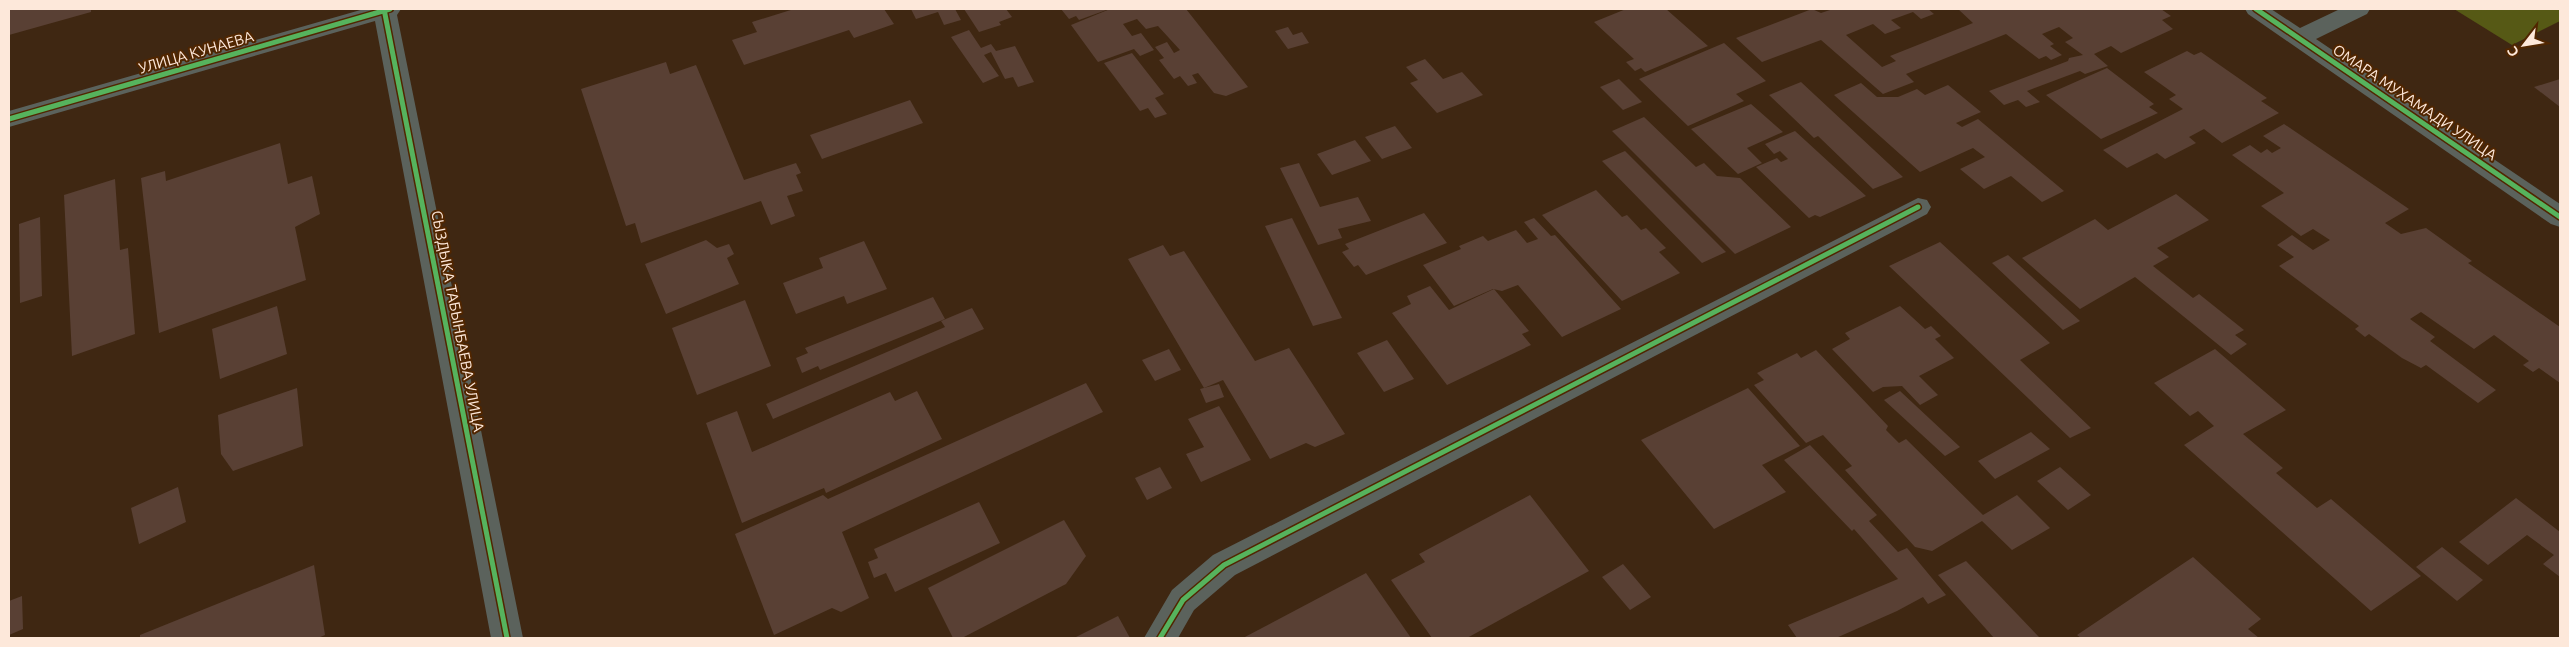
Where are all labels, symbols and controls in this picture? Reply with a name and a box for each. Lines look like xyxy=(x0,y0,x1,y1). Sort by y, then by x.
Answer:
north arrow xyxy=(2499,20,2549,70)
street label: УЛИЦА КУНАЕВА xyxy=(137,27,256,77)
street label: ОМАРА МУХАМАДИ УЛИЦА xyxy=(2330,41,2500,163)
text: С xyxy=(2504,44,2522,60)
street label: СЫЗДЫКА ТАБЫНБАЕВА УЛИЦА xyxy=(428,209,488,433)

